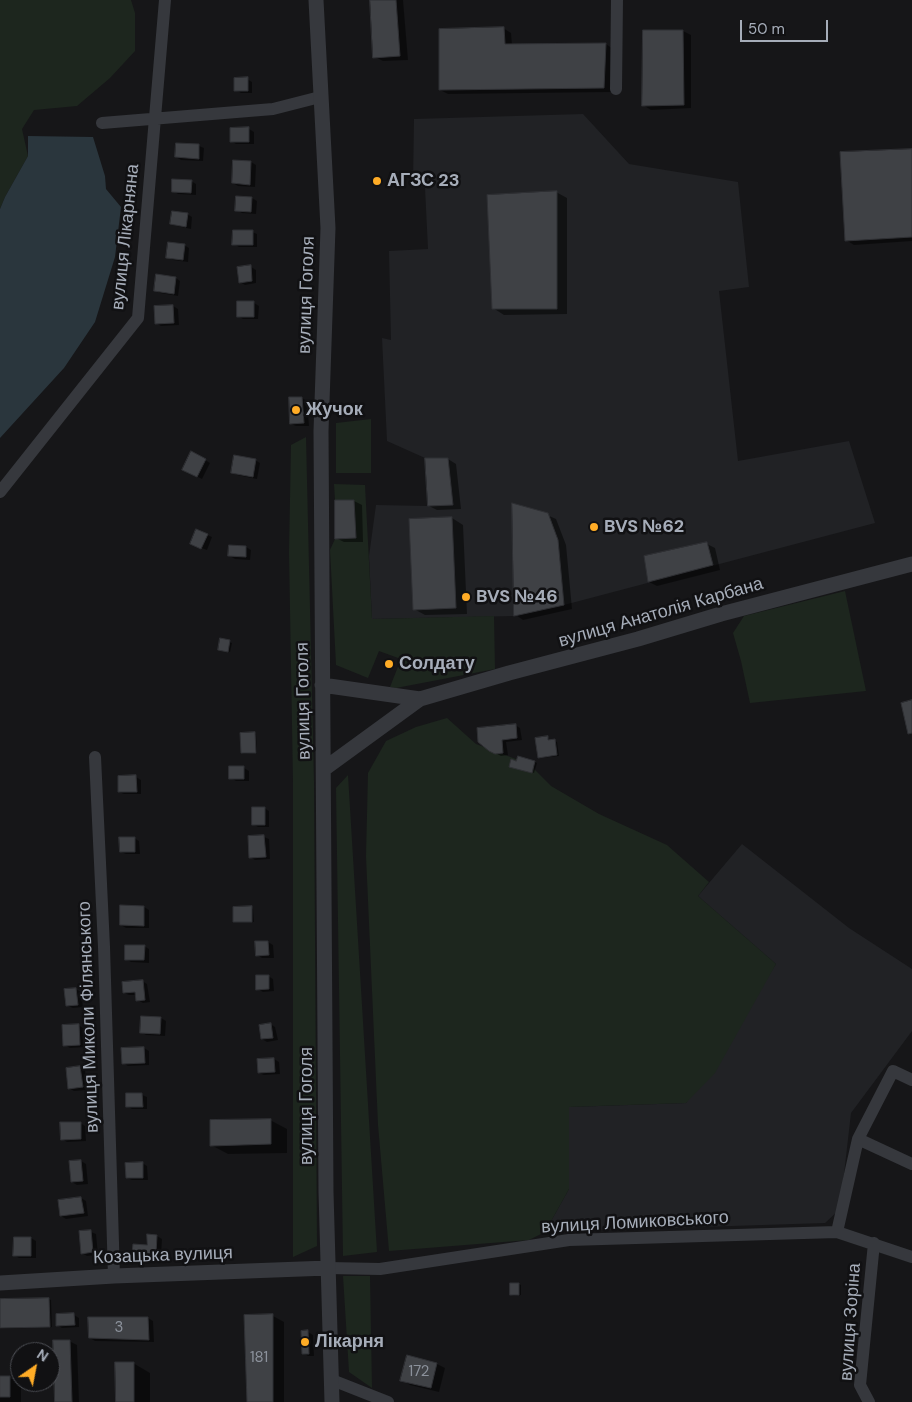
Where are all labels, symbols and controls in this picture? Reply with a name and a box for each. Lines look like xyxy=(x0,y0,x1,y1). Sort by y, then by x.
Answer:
scale bar xyxy=(742,10,830,42)
text: 50 m xyxy=(748,19,785,39)
street label: вулиця Лікарняна xyxy=(108,163,144,311)
place label: АГЗС 23 xyxy=(387,170,460,192)
marker: АГЗС 23 xyxy=(371,175,383,187)
street label: вулиця Гоголя xyxy=(294,236,320,354)
place label: Жучок xyxy=(306,399,363,421)
marker: Жучок xyxy=(290,404,302,416)
place label: BVS №62 xyxy=(604,516,684,538)
marker: BVS №62 xyxy=(588,521,600,533)
street label: вулиця Анатолія Карбана xyxy=(556,573,766,653)
place label: BVS №46 xyxy=(476,586,558,608)
marker: BVS №46 xyxy=(460,591,472,603)
street label: вулиця Гоголя xyxy=(292,642,316,760)
place label: Солдату xyxy=(399,653,475,675)
marker: Солдату xyxy=(383,658,395,670)
street label: вулиця Миколи Філянського xyxy=(74,901,104,1133)
street label: вулиця Гоголя xyxy=(296,1047,318,1165)
street label: вулиця Ломиковського xyxy=(541,1207,729,1239)
street label: Козацька вулиця xyxy=(93,1243,233,1269)
street label: вулиця Зоріна xyxy=(836,1262,866,1382)
house number: 3 xyxy=(115,1319,123,1337)
place label: Лікарня xyxy=(315,1331,384,1353)
marker: Лікарня xyxy=(299,1336,311,1348)
north arrow xyxy=(10,1342,60,1392)
text: N xyxy=(33,1345,52,1366)
house number: 181 xyxy=(250,1349,268,1367)
house number: 172 xyxy=(409,1363,429,1381)

